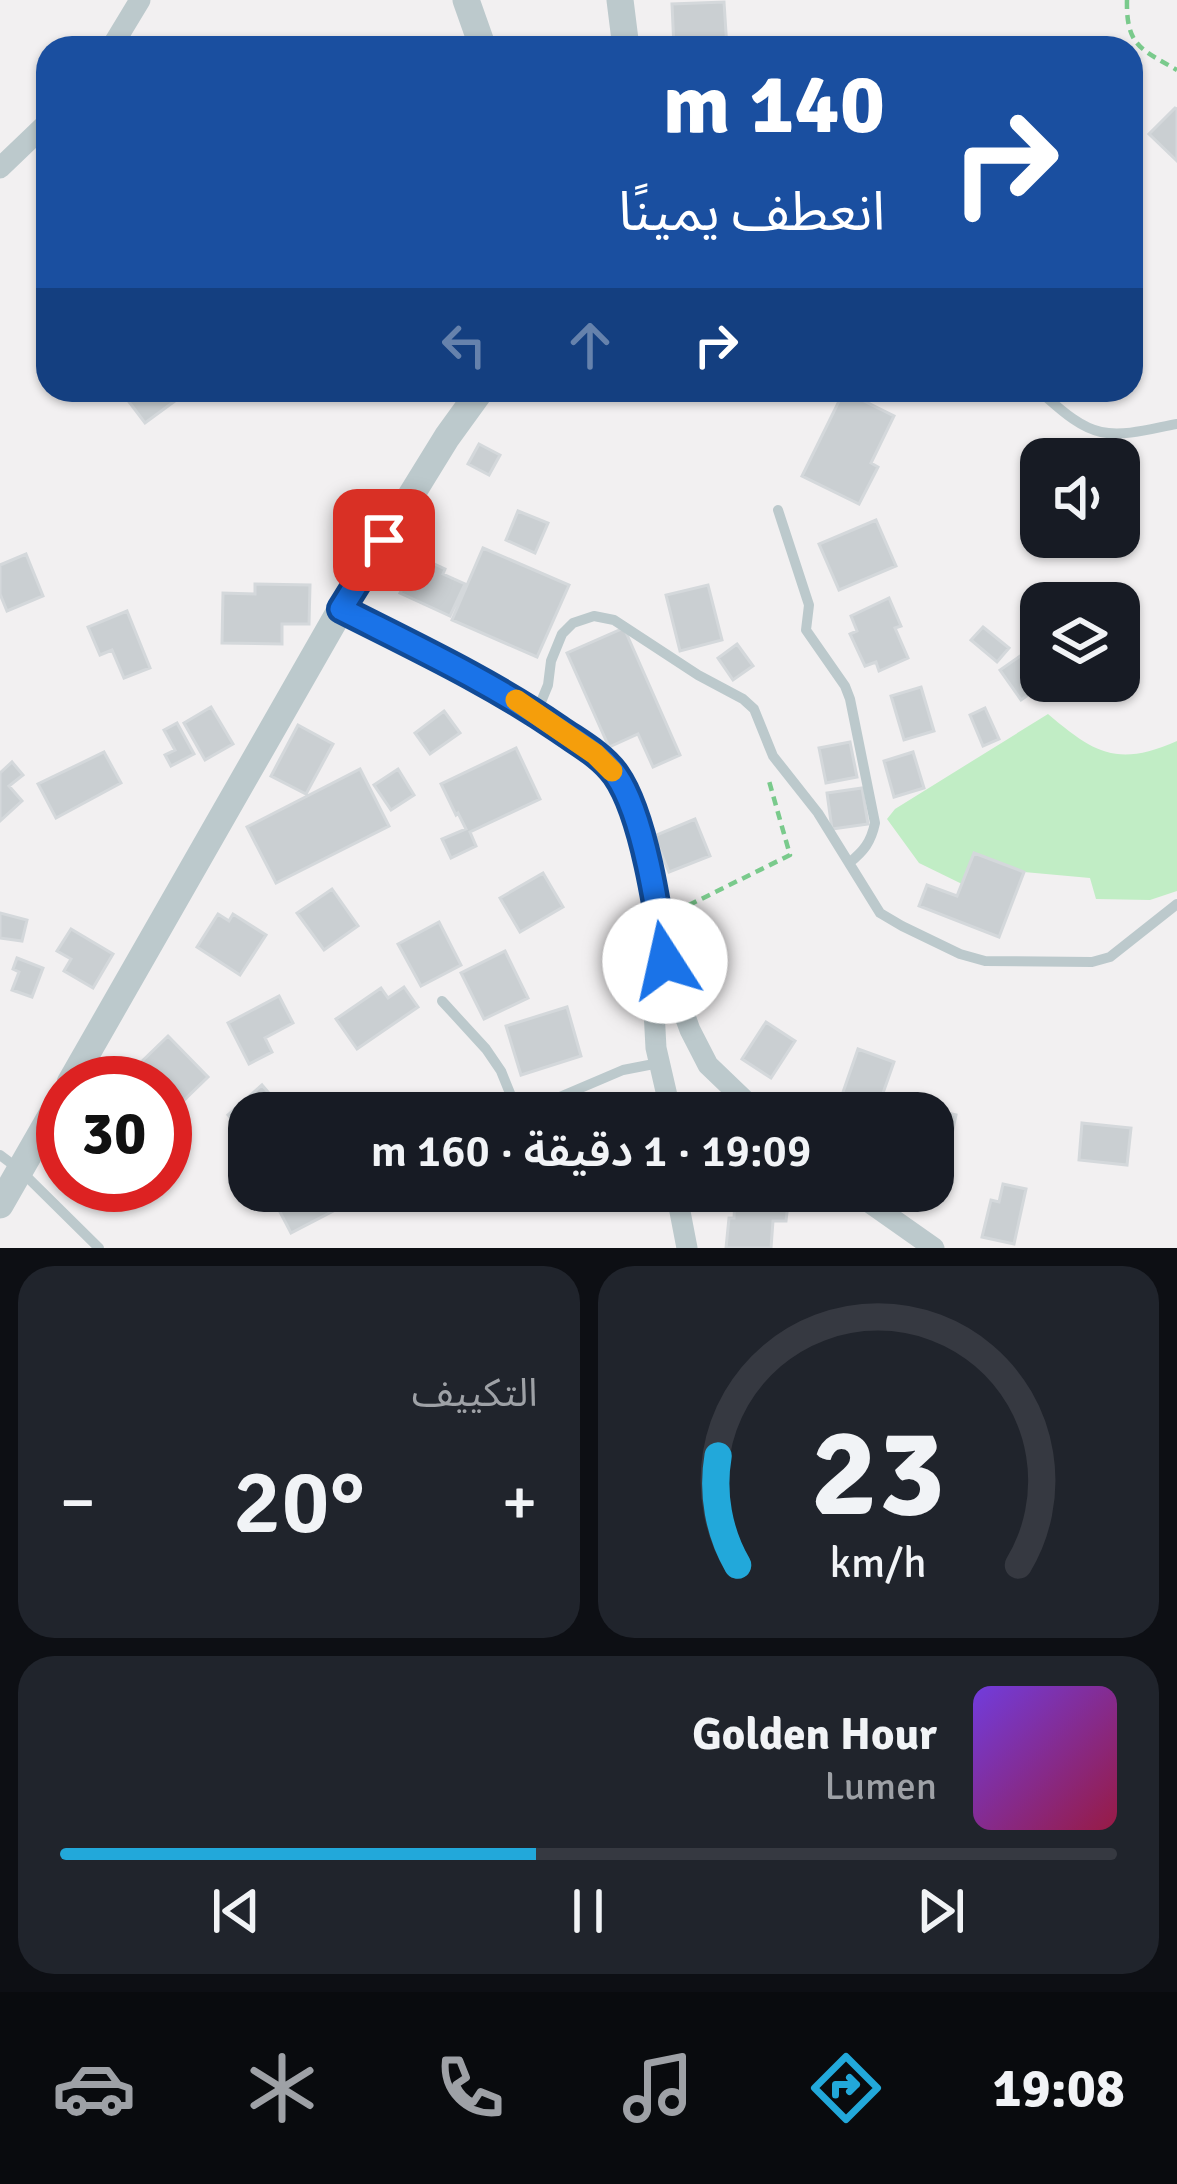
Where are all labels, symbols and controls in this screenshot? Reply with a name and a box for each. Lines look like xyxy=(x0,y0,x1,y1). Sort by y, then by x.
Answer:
text: 140 m xyxy=(663,53,885,157)
icon: right xyxy=(927,84,1083,240)
text: انعطف يمينًا xyxy=(618,179,885,246)
icon: left xyxy=(431,312,497,378)
icon: ahead xyxy=(557,312,623,378)
icon: right xyxy=(683,312,749,378)
map controls xyxy=(1020,438,1140,702)
button: sound xyxy=(1020,438,1140,558)
pin xyxy=(333,489,435,591)
icon: arrive xyxy=(351,507,417,573)
button: layers xyxy=(1020,582,1140,702)
position arrow xyxy=(602,898,728,1024)
speed limit sign: 30 xyxy=(36,1056,192,1212)
text: 19:09 · 1 دقيقة · 160 m xyxy=(371,1124,811,1179)
text: التكييف xyxy=(412,1369,538,1417)
text: 23 xyxy=(811,1397,946,1550)
text: 20° xyxy=(233,1447,365,1558)
text: − xyxy=(60,1462,96,1543)
text: + xyxy=(502,1462,537,1543)
text: km/h xyxy=(830,1537,927,1590)
text: Golden Hour xyxy=(692,1707,937,1762)
text: Lumen xyxy=(824,1762,937,1810)
icon: previous xyxy=(203,1878,269,1944)
icon: pause xyxy=(555,1878,621,1944)
icon: next xyxy=(908,1878,974,1944)
icon: car xyxy=(52,2046,136,2130)
icon: climate xyxy=(240,2046,324,2130)
icon: phone xyxy=(428,2046,512,2130)
icon: music xyxy=(616,2046,700,2130)
icon: directions xyxy=(804,2046,888,2130)
text: 19:08 xyxy=(992,2055,1125,2122)

